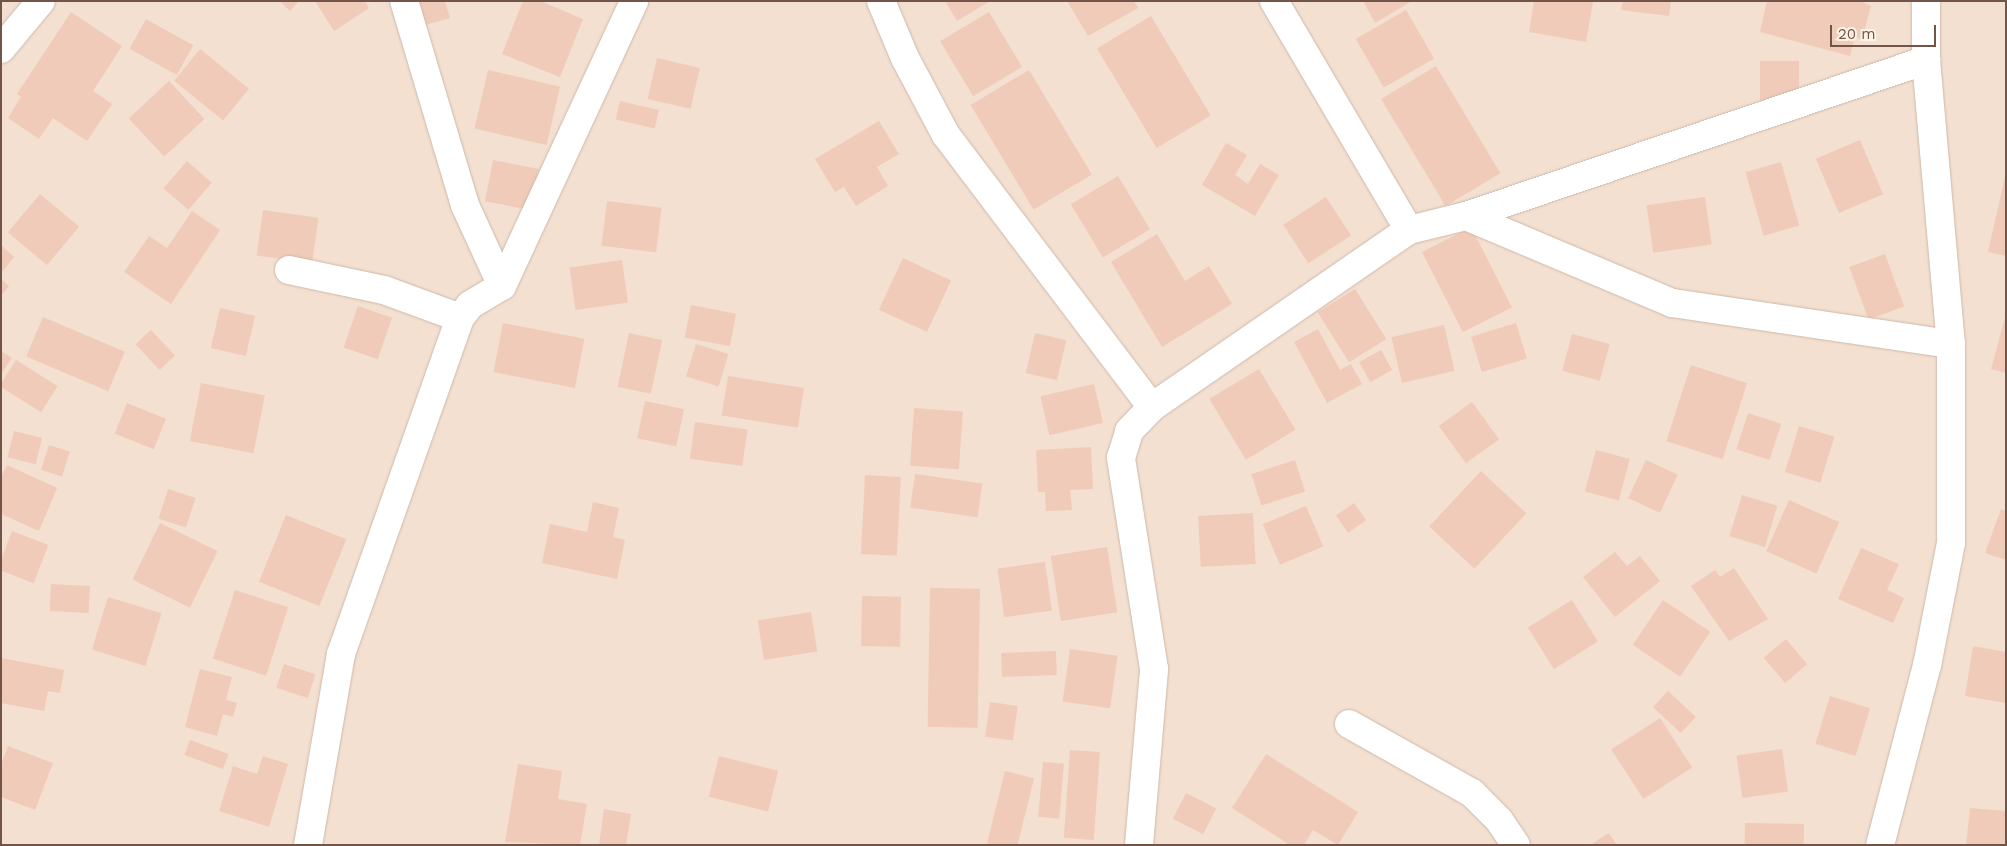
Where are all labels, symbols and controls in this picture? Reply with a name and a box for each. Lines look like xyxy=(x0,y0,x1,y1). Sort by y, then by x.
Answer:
scale bar xyxy=(1832,15,1938,47)
text: 20 m xyxy=(1838,25,1876,43)

